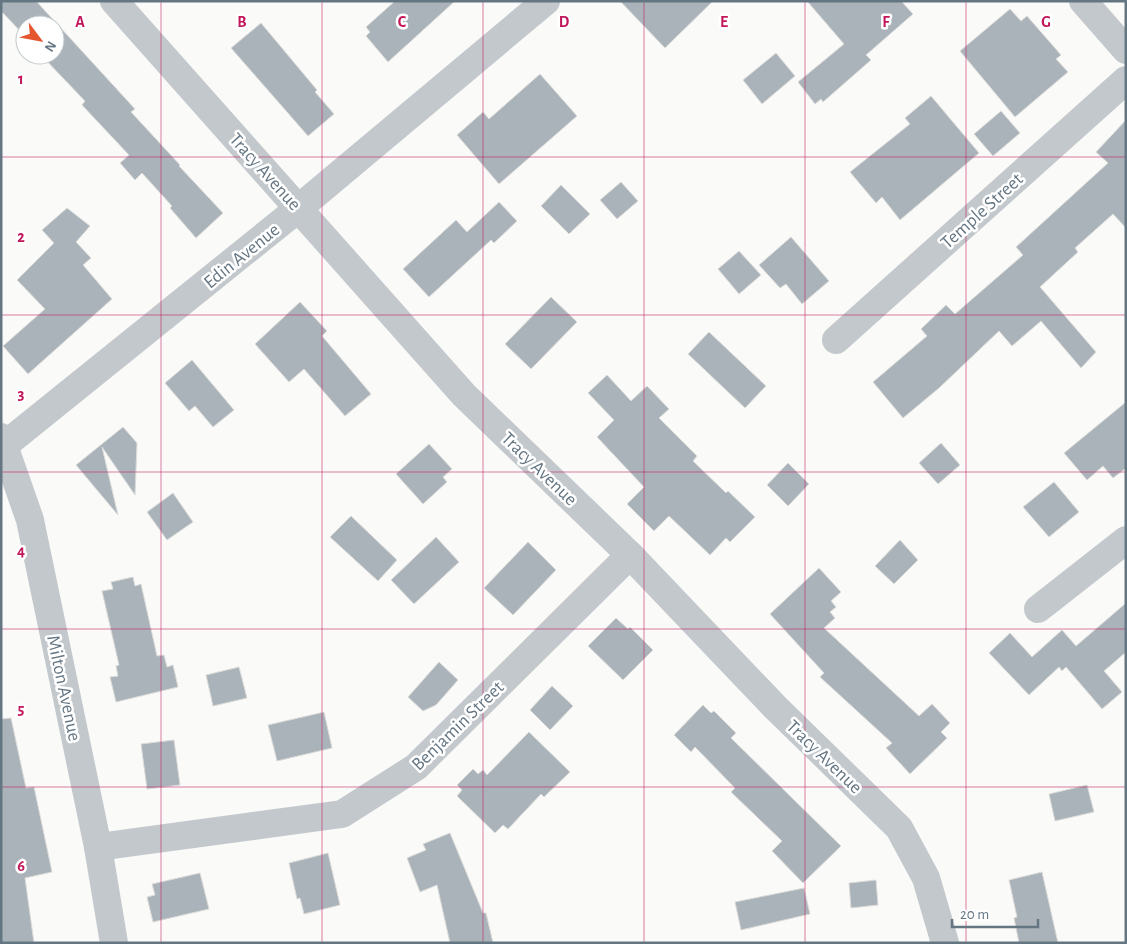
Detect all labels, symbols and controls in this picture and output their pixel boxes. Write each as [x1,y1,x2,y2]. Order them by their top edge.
text: A [75,14,85,30]
text: B [237,14,247,30]
text: C [398,14,407,30]
text: D [559,14,570,30]
text: E [720,14,728,30]
text: F [882,14,890,30]
text: G [1041,14,1051,30]
north arrow [15,15,65,65]
text: N [42,39,59,54]
text: 1 [18,71,24,87]
street label: Tracy Avenue [225,130,304,214]
street label: Temple Street [937,170,1027,253]
street label: Edin Avenue [200,220,283,292]
text: 2 [17,229,25,245]
text: 3 [18,386,25,402]
street label: Tracy Avenue [498,429,580,510]
text: 4 [17,543,25,559]
street label: Milton Avenue [43,634,84,743]
street label: Benjamin Street [408,678,508,774]
text: 5 [18,701,25,717]
street label: Tracy Avenue [783,717,865,798]
text: 6 [17,858,25,874]
scale bar [952,896,1038,928]
text: 20 m [960,907,989,922]

